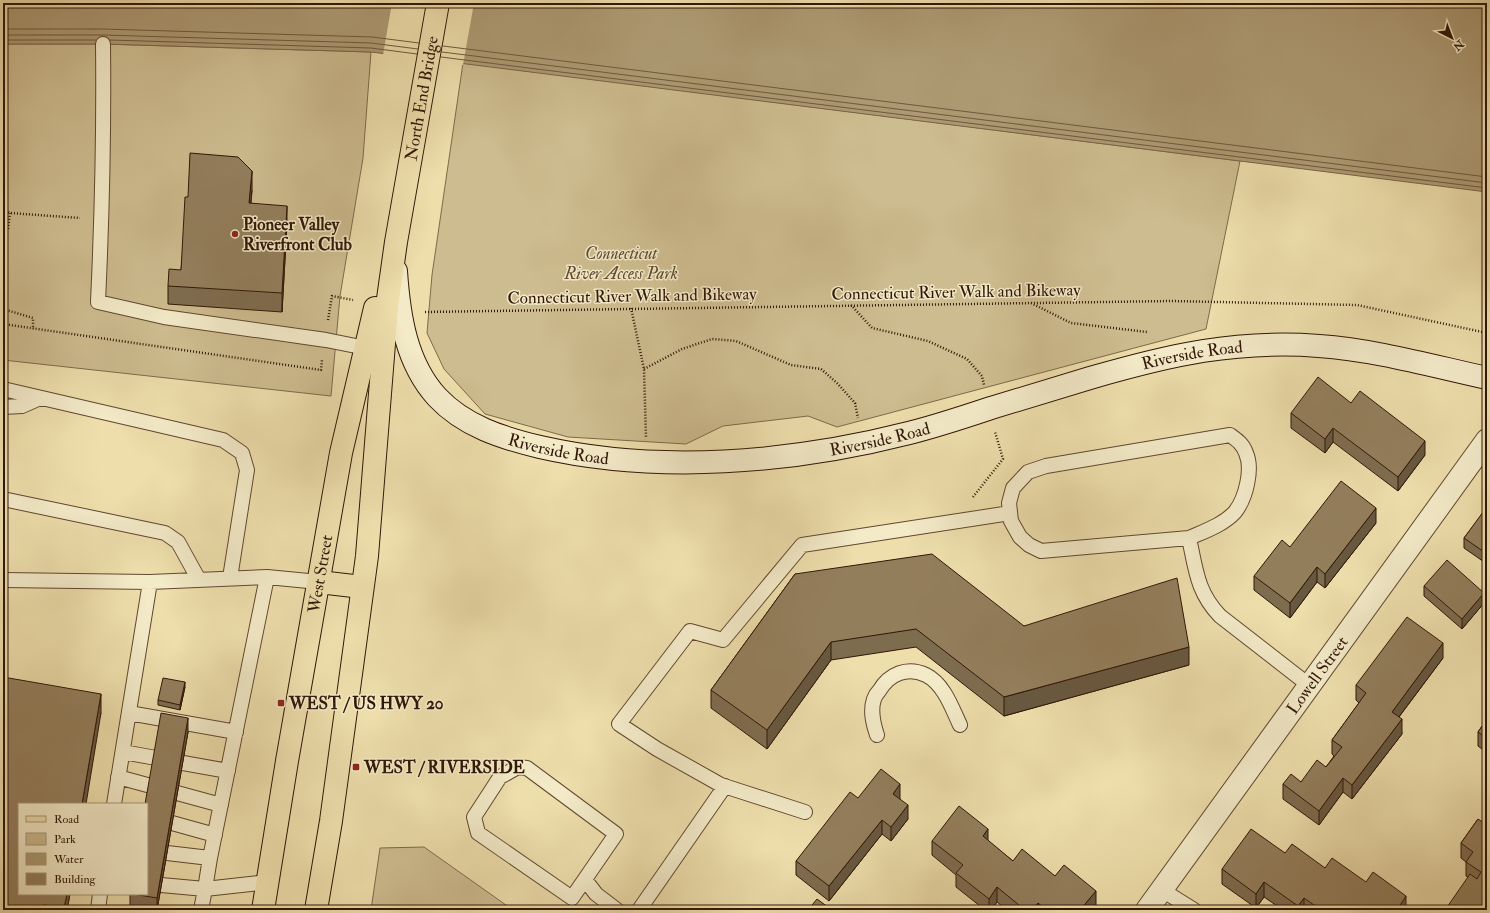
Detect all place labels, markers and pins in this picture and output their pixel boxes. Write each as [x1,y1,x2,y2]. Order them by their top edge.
place label: Pioneer Valley Riverfront Club [243,214,352,255]
marker: Pioneer Valley Riverfront Club [230,229,240,239]
place label: WEST / US HWY 20 [288,693,444,714]
marker: WEST / US HWY 20 [276,698,286,708]
place label: WEST / RIVERSIDE [363,757,526,778]
marker: WEST / RIVERSIDE [351,762,361,772]

